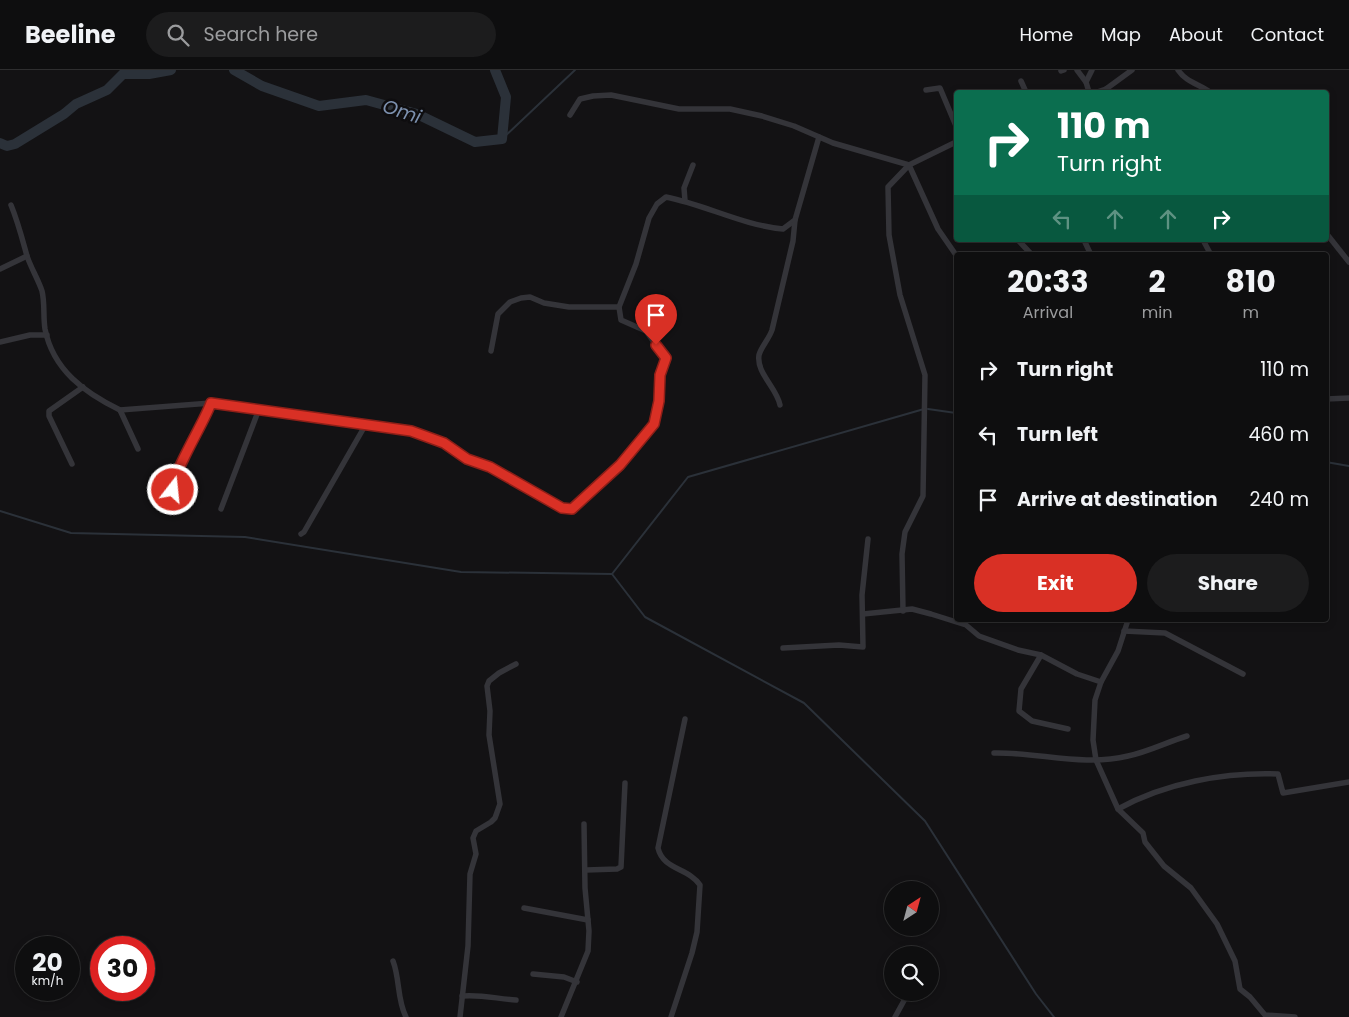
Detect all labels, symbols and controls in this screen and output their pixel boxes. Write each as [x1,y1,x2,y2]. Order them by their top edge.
search box [146,12,496,57]
text: Beeline [25,18,116,51]
icon: search [164,21,192,49]
text: Search here [204,21,318,48]
text: Home [1019,22,1073,47]
text: Map [1101,22,1141,47]
text: About [1169,22,1223,47]
text: Contact [1251,22,1324,47]
water label: Omi [379,93,425,130]
text: 110 m [1057,101,1151,150]
icon: right [974,110,1039,175]
text: Turn right [1057,148,1162,179]
icon: left [1048,205,1076,233]
icon: ahead [1101,205,1129,233]
icon: ahead [1154,205,1182,233]
icon: right [1207,205,1235,233]
text: 20:33 [1007,260,1089,303]
text: 2 [1149,260,1166,303]
text: 810 [1226,260,1276,303]
pin [635,294,677,345]
icon: arrive [642,301,670,329]
text: Arrival [1023,301,1073,324]
text: min [1142,301,1172,324]
text: m [1242,301,1259,324]
icon: right [974,356,1002,384]
text: Turn right [1017,356,1113,383]
text: 110 m [1260,356,1309,383]
icon: left [974,421,1002,449]
text: Turn left [1017,421,1098,448]
text: 460 m [1248,421,1309,448]
position arrow [146,463,198,515]
icon: arrive [974,486,1002,514]
text: Arrive at destination [1017,486,1218,513]
text: 240 m [1250,486,1309,513]
button: Exit [974,554,1137,612]
button: Share [1147,554,1309,612]
north arrow [884,881,939,936]
map controls [884,881,939,1001]
speed limit sign: 30 [90,936,155,1001]
text: 20 [32,945,63,980]
button: search [884,946,939,1001]
text: km/h [32,972,63,989]

